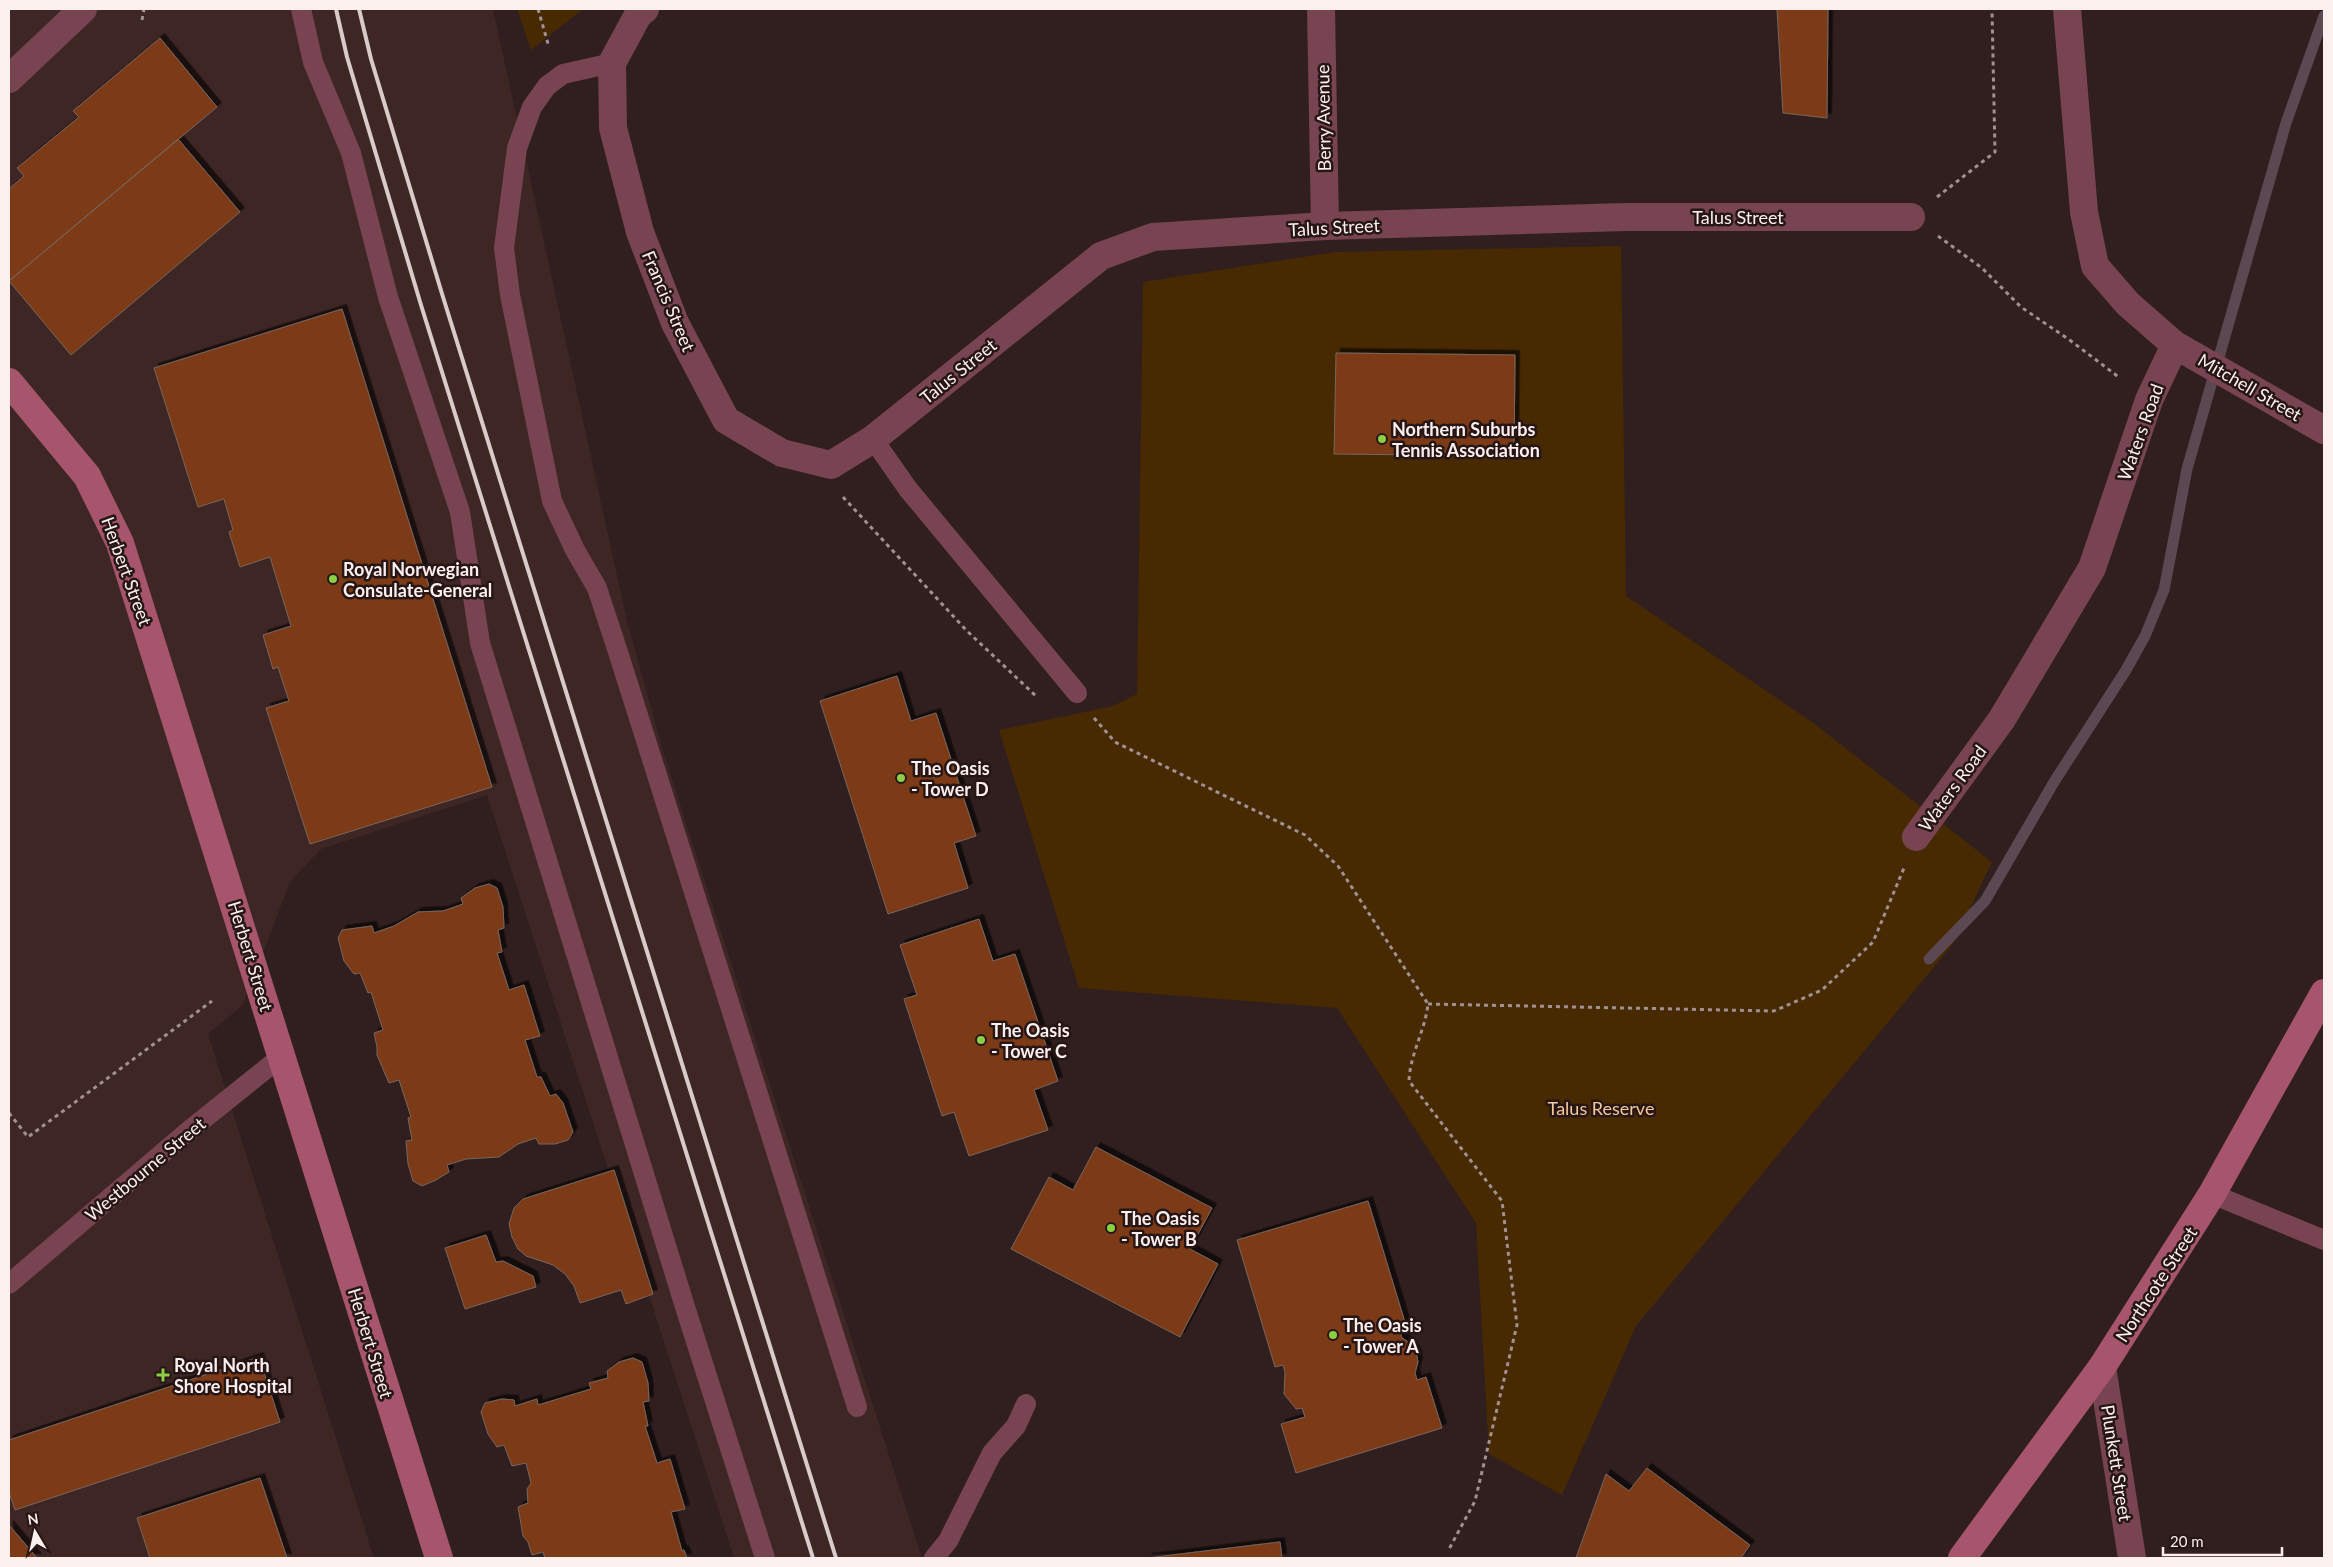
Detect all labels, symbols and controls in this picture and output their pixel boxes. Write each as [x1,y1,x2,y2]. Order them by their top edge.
street label: Berry Avenue [1311,65,1335,171]
street label: Talus Street [1692,206,1784,228]
street label: Talus Street [1288,214,1381,240]
street label: Francis Street [638,247,700,355]
street label: Talus Street [915,333,1001,408]
street label: Mitchell Street [2194,348,2306,426]
street label: Waters Road [2112,381,2168,483]
place label: Northern Suburbs Tennis Association [1392,418,1540,461]
marker: Northern Suburbs Tennis Association [1376,433,1388,445]
street label: Herbert Street [97,514,157,629]
place label: Royal Norwegian Consulate-General [343,558,492,601]
marker: Royal Norwegian Consulate-General [327,573,339,585]
street label: Waters Road [1913,741,1991,835]
place label: The Oasis - Tower D [911,757,990,800]
marker: The Oasis - Tower D [895,772,907,784]
street label: Herbert Street [224,898,278,1014]
place label: The Oasis - Tower C [991,1019,1070,1062]
marker: The Oasis - Tower C [975,1034,987,1046]
park label: Talus Reserve [1548,1097,1654,1119]
street label: Westbourne Street [81,1112,210,1226]
place label: The Oasis - Tower B [1121,1207,1200,1250]
marker: The Oasis - Tower B [1105,1222,1117,1234]
street label: Northcote Street [2111,1222,2202,1346]
street label: Herbert Street [344,1285,398,1401]
place label: The Oasis - Tower A [1343,1314,1422,1357]
marker: The Oasis - Tower A [1327,1329,1339,1341]
place label: Royal North Shore Hospital [174,1354,292,1397]
marker: Royal North Shore Hospital [156,1368,170,1382]
street label: Plunkett Street [2097,1403,2137,1523]
north arrow [10,1507,60,1557]
text: N [26,1509,40,1528]
scale bar [2163,1524,2282,1556]
text: 20 m [2170,1532,2204,1550]

